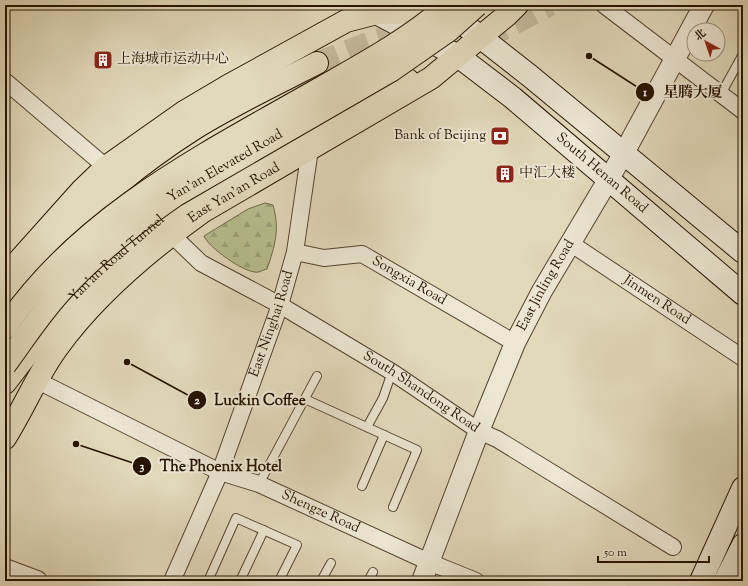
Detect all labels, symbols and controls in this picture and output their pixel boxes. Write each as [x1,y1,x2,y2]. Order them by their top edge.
north arrow [686,22,726,62]
text: 北 [691,25,710,45]
building icon: 上海城市运动中心 [92,49,114,71]
place label: 上海城市运动中心 [117,50,229,70]
callout: 星腾大厦 [635,78,731,105]
text: 星腾大厦 [663,83,723,104]
text: 1 [642,84,648,102]
street label: Yan'an Elevated Road [164,125,287,208]
bank icon: Bank of Beijing [489,125,511,147]
place label: Bank of Beijing [394,126,486,146]
street label: South Henan Road [551,128,652,218]
street label: East Yan'an Road [184,158,284,229]
building icon: 中汇大楼 [494,163,516,185]
place label: 中汇大楼 [519,164,575,184]
street label: Yan'an Road Tunnel [65,211,170,307]
street label: East Jinling Road [513,236,580,335]
street label: Songxia Road [368,252,450,311]
street label: East Ninghai Road [245,268,299,380]
street label: Jinmen Road [618,270,694,330]
street label: South Shandong Road [359,347,483,438]
callout: Luckin Coffee [187,387,314,414]
text: Luckin Coffee [214,391,306,412]
text: 2 [194,392,200,410]
callout: The Phoenix Hotel [132,452,290,479]
text: The Phoenix Hotel [160,457,283,478]
text: 3 [140,458,145,476]
street label: Shengze Road [278,485,363,539]
scale bar [598,538,709,564]
text: 50 m [603,544,627,562]

